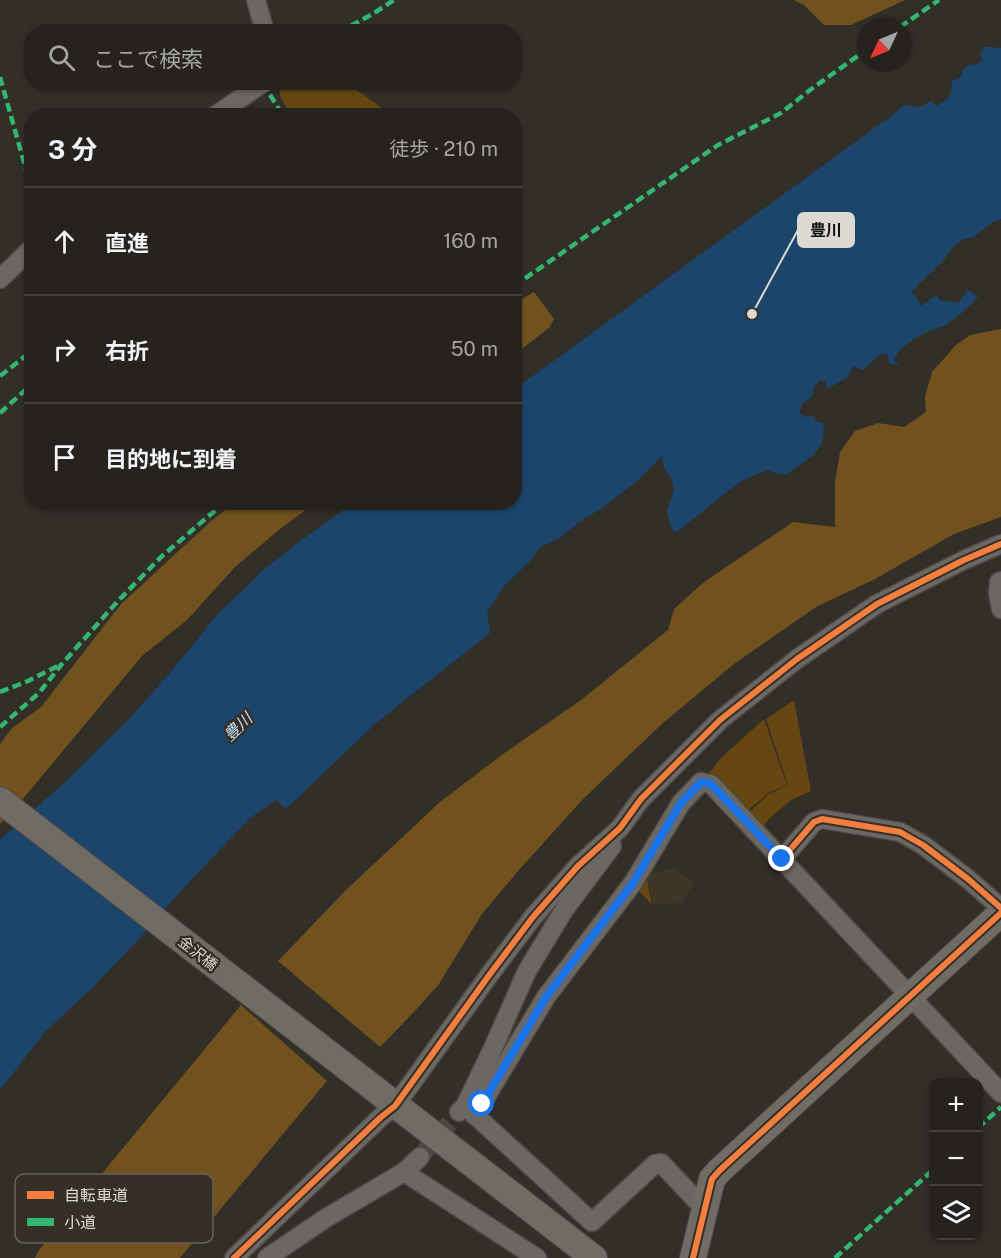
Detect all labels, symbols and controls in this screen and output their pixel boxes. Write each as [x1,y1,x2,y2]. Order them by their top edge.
north arrow [857,18,911,72]
search box [24,24,522,90]
icon: search [45,41,78,74]
text: ここで検索 [93,46,203,72]
text: 3 分 [48,134,97,165]
text: 徒歩 · 210 m [389,137,498,161]
callout: 豊川 [798,213,854,247]
text: 豊川 [810,221,842,240]
icon: ahead [48,225,81,258]
text: 160 m [443,229,498,253]
text: 直進 [105,230,149,256]
icon: right [48,333,81,366]
text: 50 m [451,337,498,361]
text: 右折 [105,338,149,364]
icon: arrive [48,441,81,474]
text: 目的地に到着 [105,446,237,472]
water label: 豊川 [220,708,258,745]
route end [768,845,794,871]
street label: 金沢橋 [175,932,221,974]
map controls [929,1078,983,1240]
button: + [929,1078,983,1132]
route start [468,1090,494,1116]
button: − [929,1132,983,1186]
legend [15,1174,213,1243]
text: 自転車道 [64,1186,128,1205]
button: layers [929,1186,983,1240]
text: 小道 [64,1213,96,1232]

